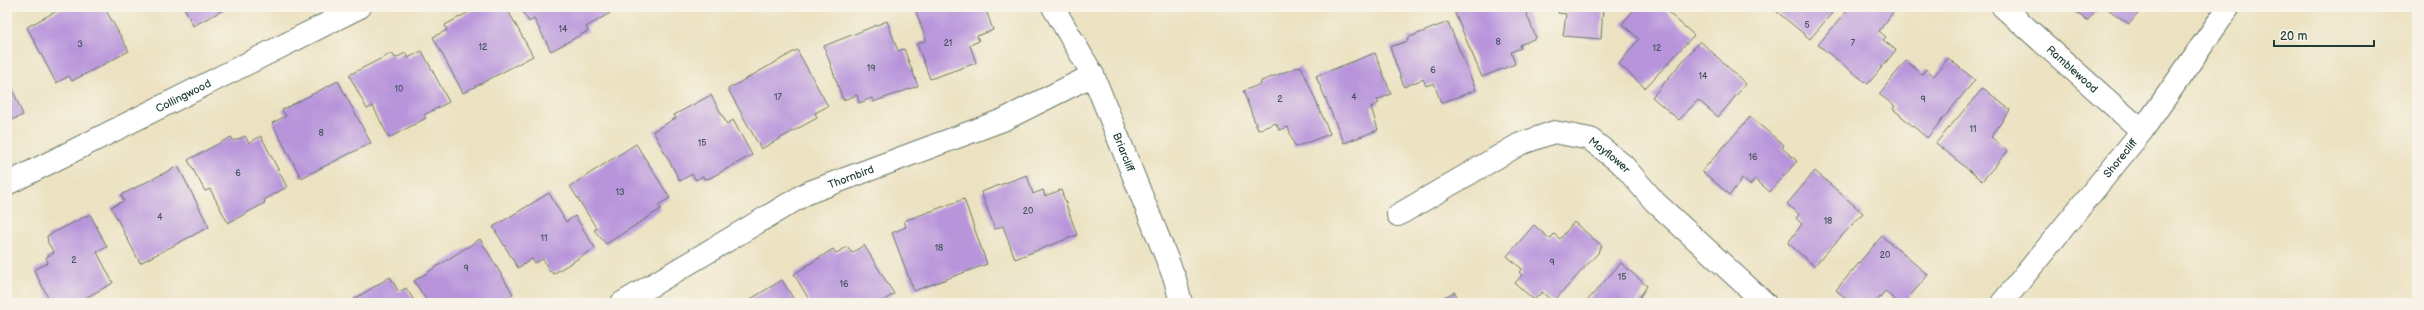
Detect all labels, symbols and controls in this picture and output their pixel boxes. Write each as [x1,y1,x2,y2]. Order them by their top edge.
house number: 5 [1804,20,1810,31]
scale bar [2274,22,2374,48]
house number: 14 [559,24,568,35]
text: 20 m [2280,29,2307,44]
house number: 8 [1495,37,1501,48]
house number: 21 [944,38,952,49]
house number: 7 [1851,38,1856,49]
house number: 3 [77,39,83,50]
house number: 12 [479,42,488,53]
house number: 12 [1653,43,1662,54]
street label: Ramblewood [2044,43,2101,95]
house number: 19 [867,63,875,74]
house number: 6 [1430,65,1436,76]
house number: 14 [1699,71,1708,82]
street label: Collingwood [153,76,213,115]
house number: 10 [395,84,403,95]
house number: 17 [774,92,783,103]
house number: 4 [1351,92,1357,103]
house number: 2 [1277,94,1283,105]
house number: 9 [1920,94,1926,105]
house number: 11 [1970,124,1976,135]
house number: 8 [318,128,324,139]
street label: Briarcliff [1110,131,1138,174]
street label: Mayflower [1586,134,1634,176]
street label: Shorecliff [2100,136,2140,180]
house number: 15 [698,138,706,149]
house number: 16 [1749,152,1758,163]
street label: Thornbird [826,162,876,191]
house number: 6 [235,168,241,179]
house number: 13 [615,187,625,198]
house number: 20 [1023,206,1033,217]
house number: 4 [157,212,163,223]
house number: 18 [1824,216,1832,227]
house number: 11 [541,233,547,244]
house number: 18 [935,243,943,254]
house number: 20 [1880,250,1890,261]
house number: 2 [71,255,77,266]
house number: 9 [1549,257,1555,268]
house number: 9 [463,263,469,274]
house number: 15 [1618,272,1626,283]
house number: 16 [840,279,849,290]

